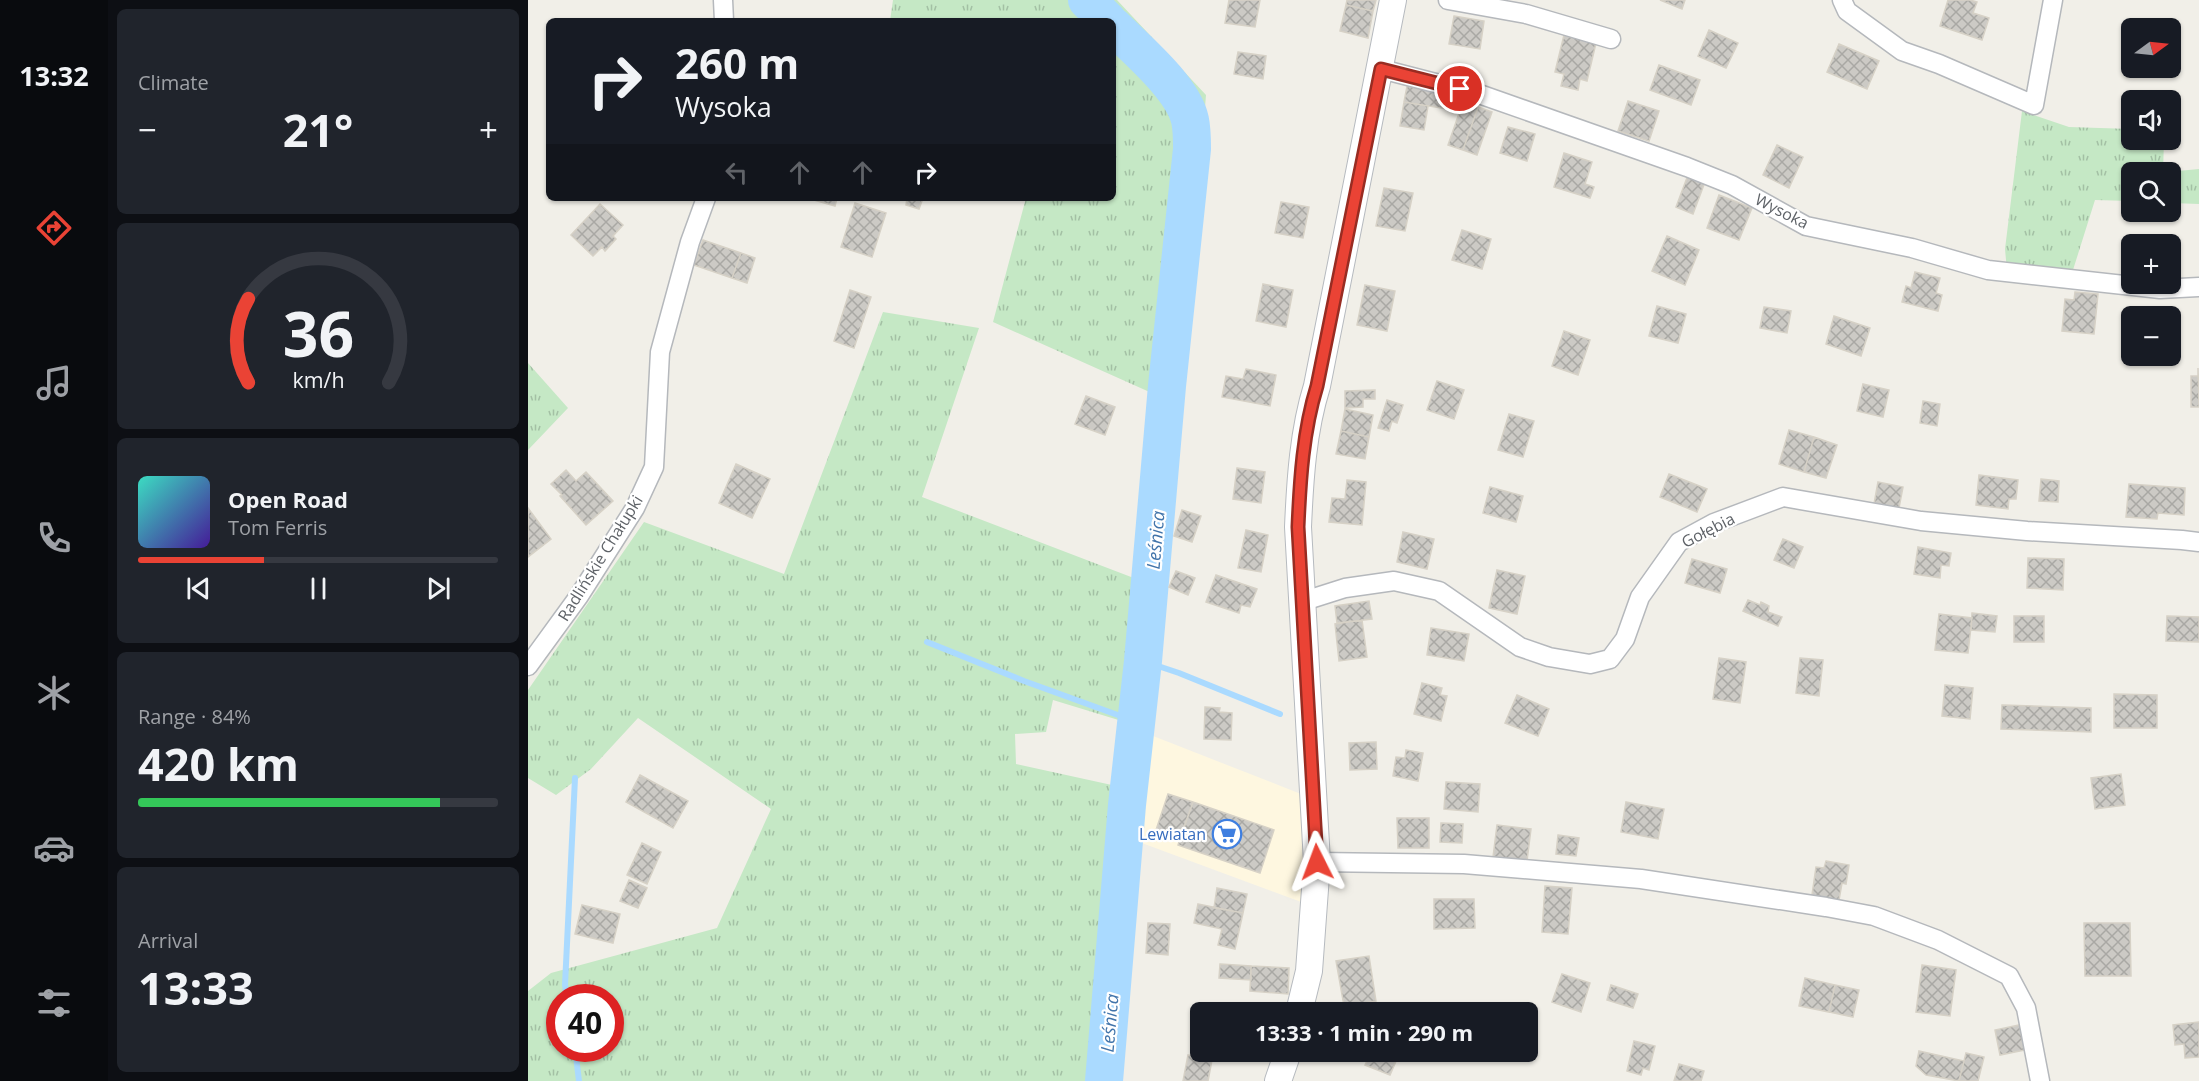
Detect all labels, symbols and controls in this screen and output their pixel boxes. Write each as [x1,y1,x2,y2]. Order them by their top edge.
north arrow [2121,18,2181,78]
map controls [2121,18,2181,366]
text: 260 m [675,34,799,91]
icon: right [576,42,654,120]
text: 13:32 [19,57,89,94]
pin [1434,63,1485,114]
text: Climate [138,69,209,96]
icon: arrive [1443,72,1476,105]
text: Wysoka [675,88,772,125]
button: sound [2121,90,2181,150]
text: 21° [283,99,353,160]
text: − [138,107,157,152]
text: + [479,107,498,152]
icon: left [720,156,753,189]
icon: ahead [783,156,816,189]
icon: ahead [846,156,879,189]
icon: right [909,156,942,189]
button: search [2121,162,2181,222]
street label: Wysoka [1751,188,1813,234]
icon: directions [33,207,75,249]
button: + [2121,234,2181,294]
text: 36 [282,290,354,375]
button: − [2121,306,2181,366]
icon: music [33,362,75,404]
text: km/h [292,366,344,395]
text: Open Road [228,484,348,514]
street label: Radlińskie Chałupki [552,491,648,625]
street label: Gołębia [1678,507,1738,553]
water label: Leśnica [1140,510,1170,570]
text: Tom Ferris [228,514,327,541]
icon: phone [33,517,75,559]
icon: previous [182,572,215,605]
icon: pause [302,572,335,605]
icon: next [422,572,455,605]
icon: climate [33,672,75,714]
text: Range · 84% [138,703,251,730]
text: 420 km [138,733,299,794]
supermarket icon: Lewiatan [1211,818,1243,850]
place label: Lewiatan [1139,823,1206,845]
icon: car [33,827,75,869]
position arrow [1285,830,1349,894]
text: Arrival [138,927,198,954]
text: 13:33 [138,957,254,1018]
icon: filters [33,982,75,1024]
speed limit sign: 40 [546,984,624,1062]
water label: Leśnica [1094,993,1124,1053]
text: 13:33 · 1 min · 290 m [1255,1017,1473,1047]

